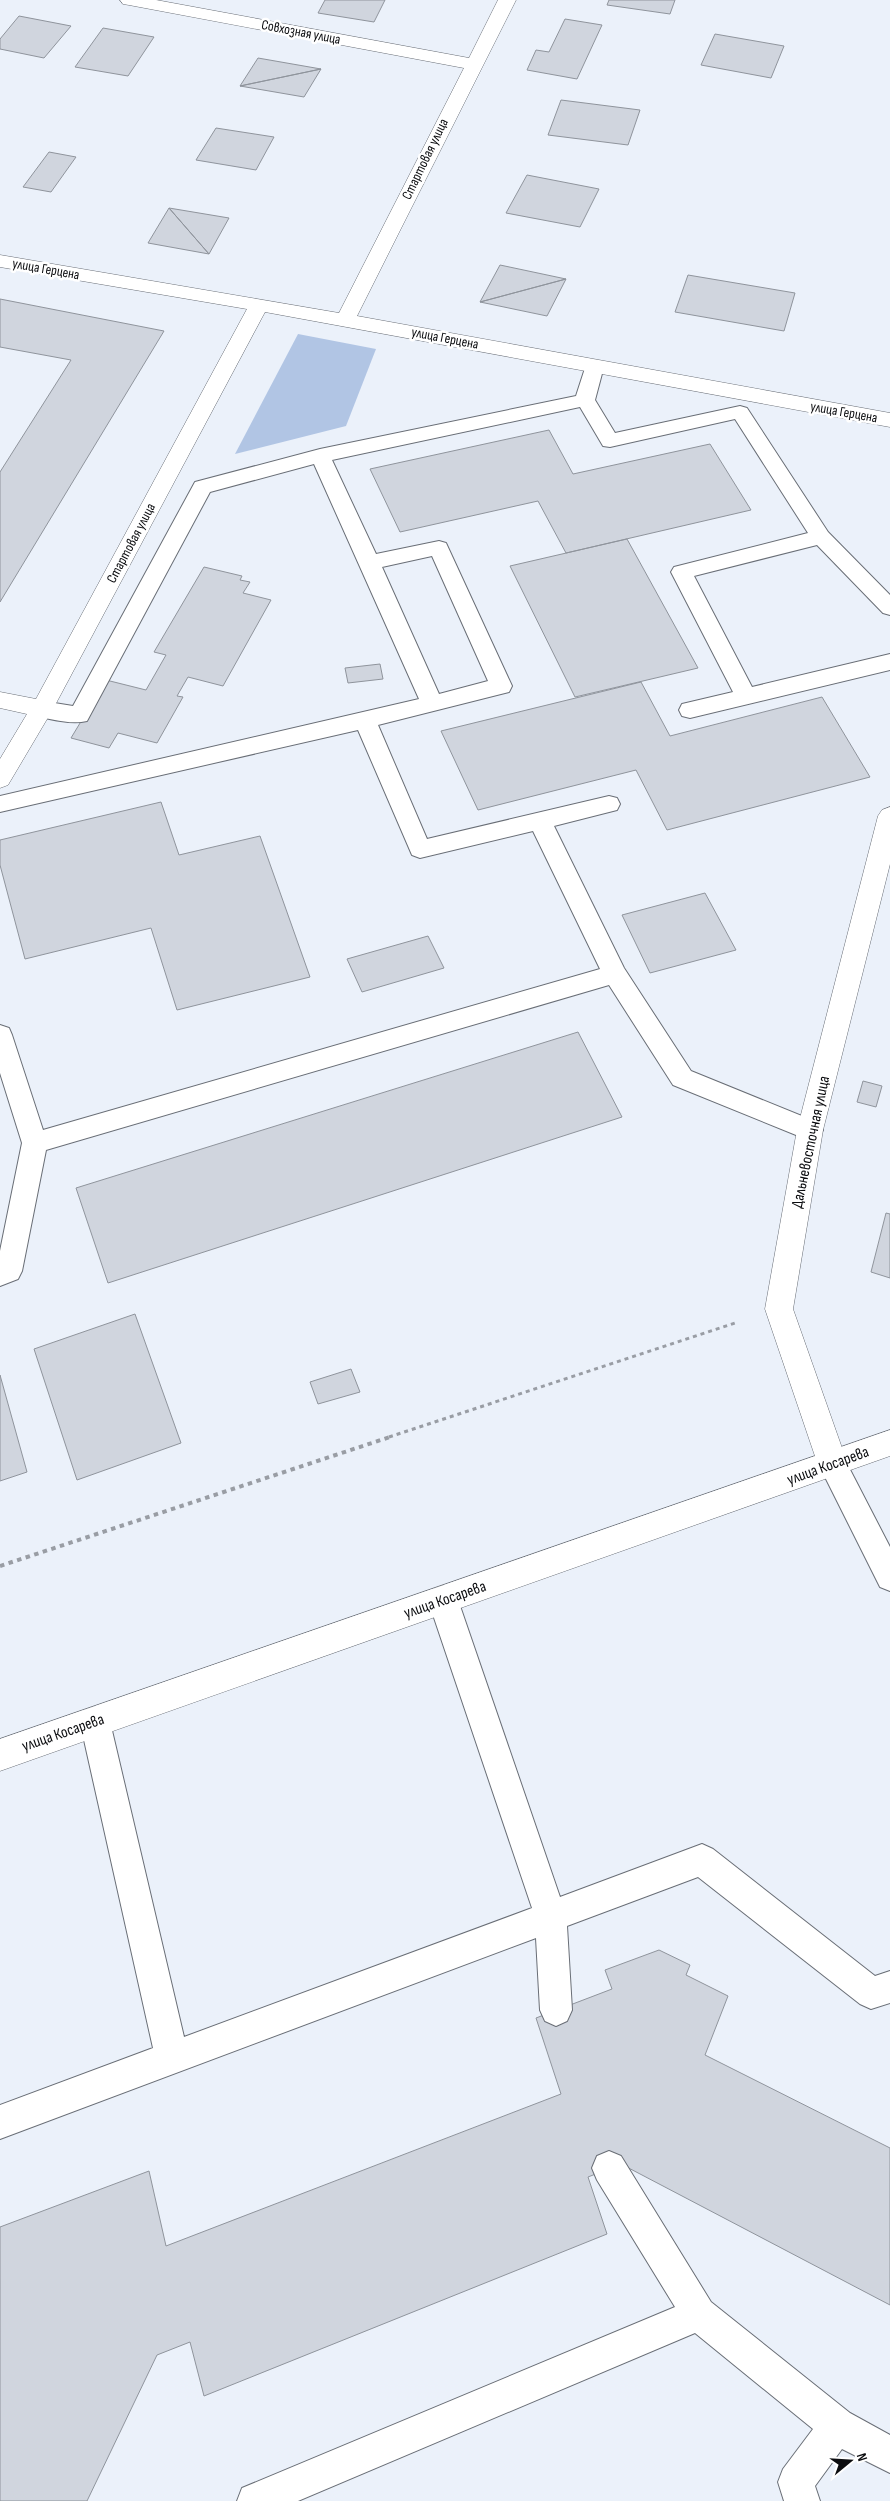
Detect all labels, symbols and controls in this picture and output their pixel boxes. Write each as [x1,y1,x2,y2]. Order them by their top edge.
street label: Совхозная улица [260,16,342,48]
street label: Стартовая улица [398,116,452,202]
street label: улица Герцена [11,255,81,283]
street label: улица Герцена [410,323,480,353]
street label: улица Герцена [809,398,879,426]
street label: Стартовая улица [103,500,159,586]
street label: Дальневосточная улица [788,1074,834,1210]
street label: улица Косарева [784,1442,872,1490]
street label: улица Косарева [401,1577,489,1623]
street label: улица Косарева [19,1710,107,1756]
north arrow [825,2436,875,2486]
text: N [853,2451,871,2463]

